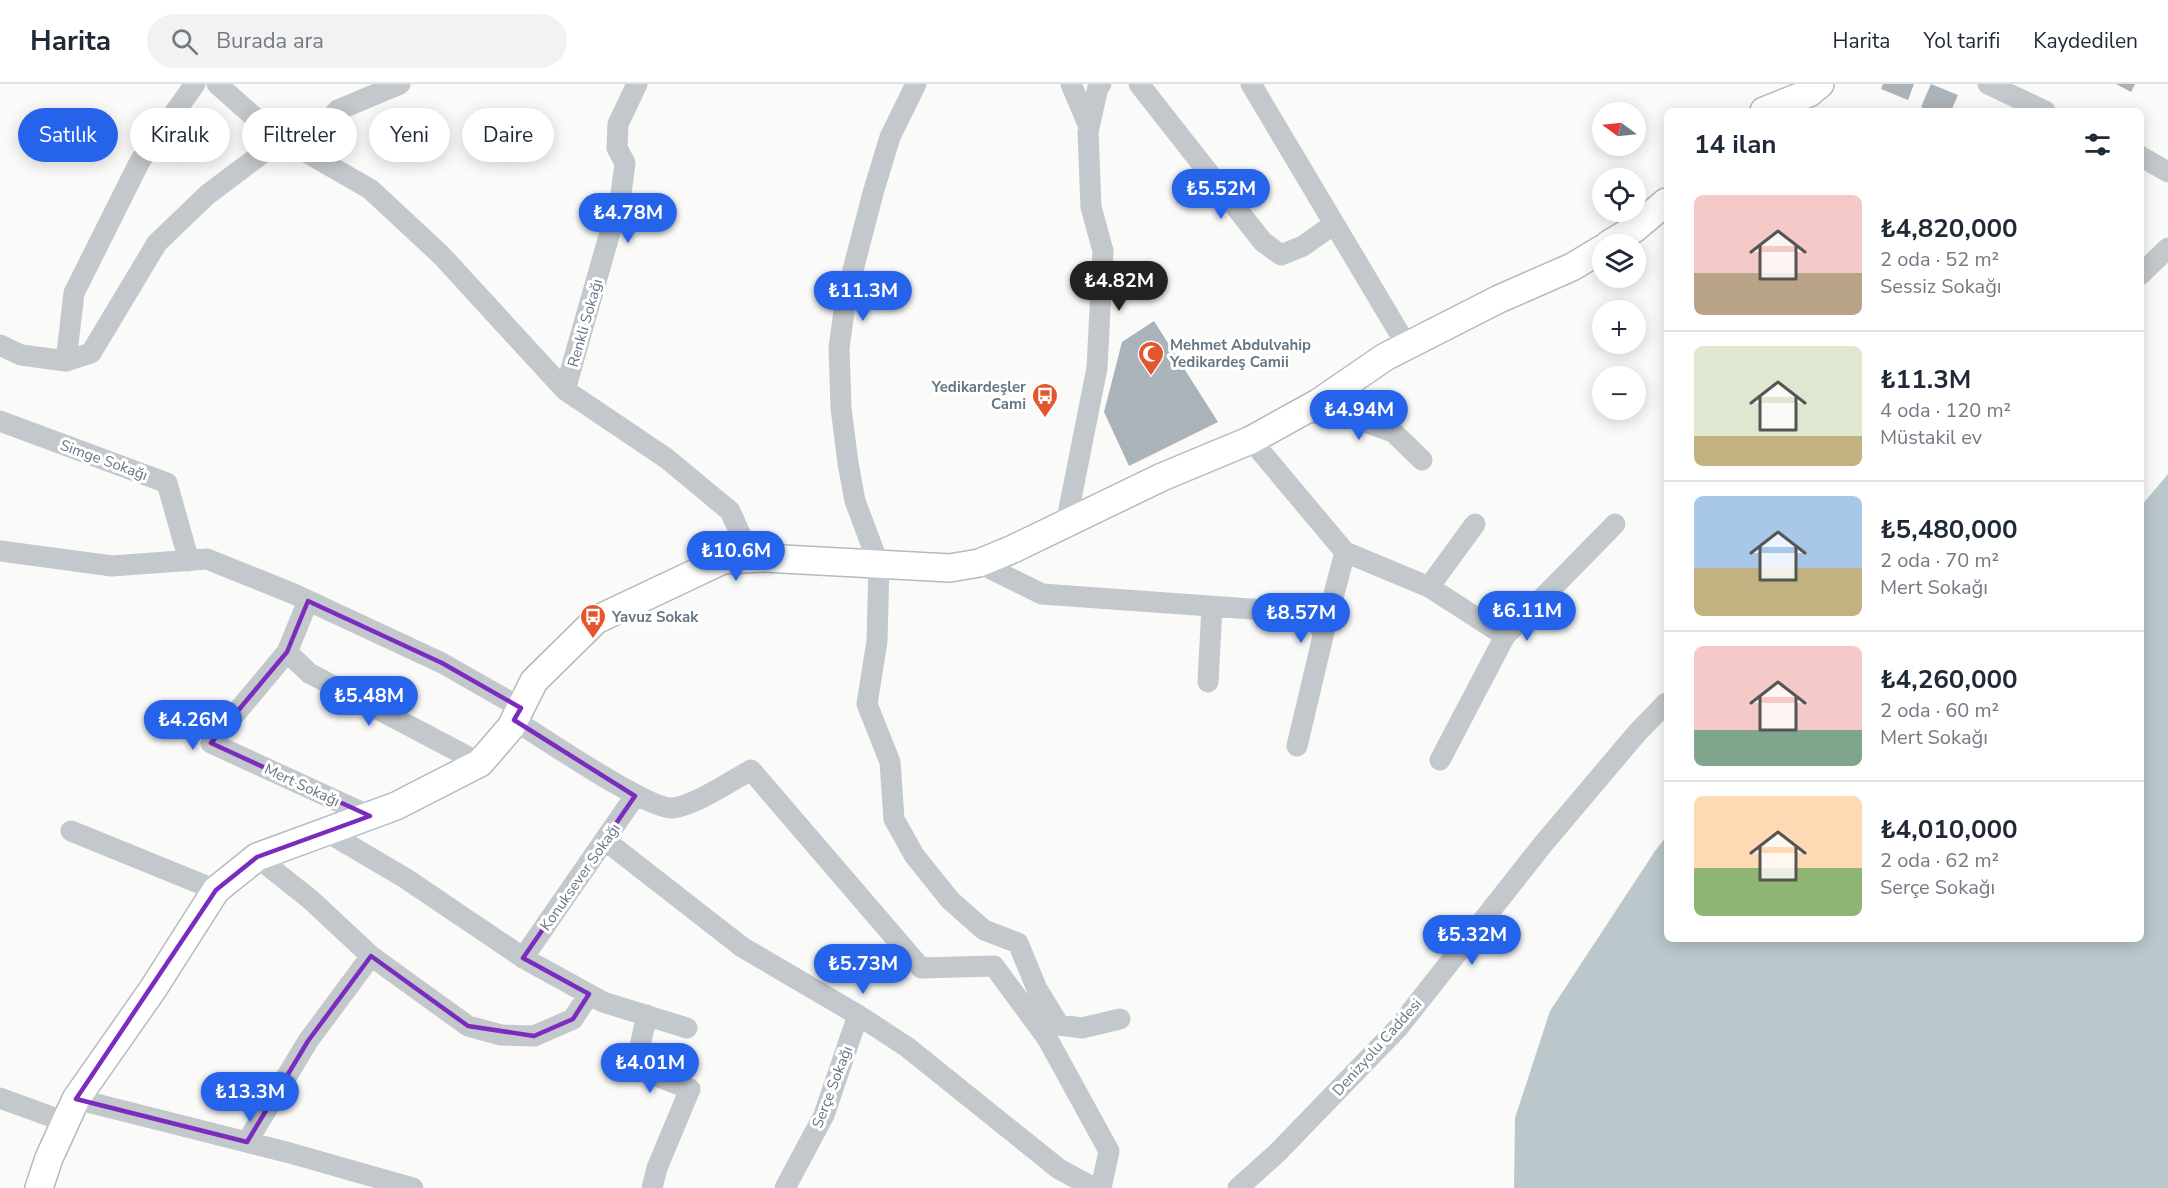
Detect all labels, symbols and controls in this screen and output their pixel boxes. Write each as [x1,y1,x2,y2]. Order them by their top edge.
search box [147,14,567,68]
text: Harita [30,22,111,60]
icon: search [168,25,201,58]
text: Burada ara [216,26,324,56]
text: Harita [1832,27,1890,55]
text: Yol tarifi [1923,27,2000,55]
text: Kaydedilen [2033,27,2138,55]
north arrow [1592,102,1646,156]
map controls [1592,102,1646,420]
chip: Satılık [18,108,118,162]
chip: Kiralık [130,108,230,162]
chip: Filtreler [242,108,357,162]
chip: Yeni [369,108,450,162]
chip: Daire [462,108,554,162]
text: 14 ilan [1694,127,1777,162]
icon: filters [2081,128,2114,161]
button: locate [1592,168,1646,222]
pin: ₺5.52M [1172,169,1270,220]
text: ₺5.52M [1186,175,1256,202]
pin: ₺4.78M [579,193,677,244]
text: ₺4.78M [593,199,663,226]
text: ₺4,820,000 [1880,211,2018,246]
icon: home [1742,219,1814,291]
button: layers [1592,234,1646,288]
text: 2 oda · 52 m² [1880,246,1999,273]
pin: ₺4.82M [1070,261,1168,312]
text: ₺4.82M [1084,267,1154,294]
pin: ₺11.3M [814,271,912,322]
text: Sessiz Sokağı [1880,273,2002,300]
street label: Renkli Sokağı [563,277,607,369]
text: ₺11.3M [828,277,898,304]
button: + [1592,300,1646,354]
place label: Mehmet Abdulvahip Yedikardeş Camii [1169,335,1311,372]
mosque icon: Mehmet Abdulvahip Yedikardeş Camii [1136,339,1166,377]
text: ₺11.3M [1880,362,1971,397]
button: − [1592,366,1646,420]
icon: home [1742,370,1814,442]
place label: Yedikardeşler Cami [931,377,1026,414]
bus stop icon: Yedikardeşler Cami [1030,381,1060,419]
pin: ₺4.94M [1310,390,1408,441]
text: ₺4.94M [1324,396,1394,423]
text: 4 oda · 120 m² [1880,397,2011,424]
text: Müstakil ev [1880,424,1982,451]
street label: Simge Sokağı [58,435,150,485]
text: ₺5,480,000 [1880,512,2018,547]
icon: home [1742,520,1814,592]
pin: ₺10.6M [687,531,785,582]
text: ₺10.6M [701,537,771,564]
text: 2 oda · 70 m² [1880,547,1999,574]
text: Mert Sokağı [1880,574,1988,601]
pin: ₺6.11M [1478,591,1576,642]
pin: ₺8.57M [1252,593,1350,644]
text: ₺6.11M [1492,597,1562,624]
text: ₺8.57M [1266,599,1336,626]
bus stop icon: Yavuz Sokak [578,602,608,640]
place label: Yavuz Sokak [611,607,699,627]
text: ₺4,260,000 [1880,662,2018,697]
icon: home [1742,670,1814,742]
pin: ₺5.48M [320,676,418,727]
text: ₺5.48M [334,682,404,709]
text: 2 oda · 60 m² [1880,697,1999,724]
pin: ₺4.26M [144,700,242,751]
text: ₺4.26M [158,706,228,733]
text: Mert Sokağı [1880,724,1988,751]
street label: Mert Sokağı [261,759,343,811]
text: ₺4,010,000 [1880,812,2018,847]
street label: Konuksever Sokağı [535,819,625,935]
icon: home [1742,820,1814,892]
text: 2 oda · 62 m² [1880,847,1999,874]
text: Serçe Sokağı [1880,874,1995,901]
pin: ₺5.32M [1423,915,1521,966]
text: ₺5.32M [1437,921,1507,948]
pin: ₺5.73M [814,944,912,995]
text: ₺5.73M [828,950,898,977]
street label: Denizyolu Caddesi [1328,994,1426,1100]
pin: ₺4.01M [601,1043,699,1094]
street label: Serçe Sokağı [807,1043,857,1131]
text: ₺4.01M [615,1049,685,1076]
pin: ₺13.3M [201,1072,299,1123]
text: ₺13.3M [215,1078,285,1105]

